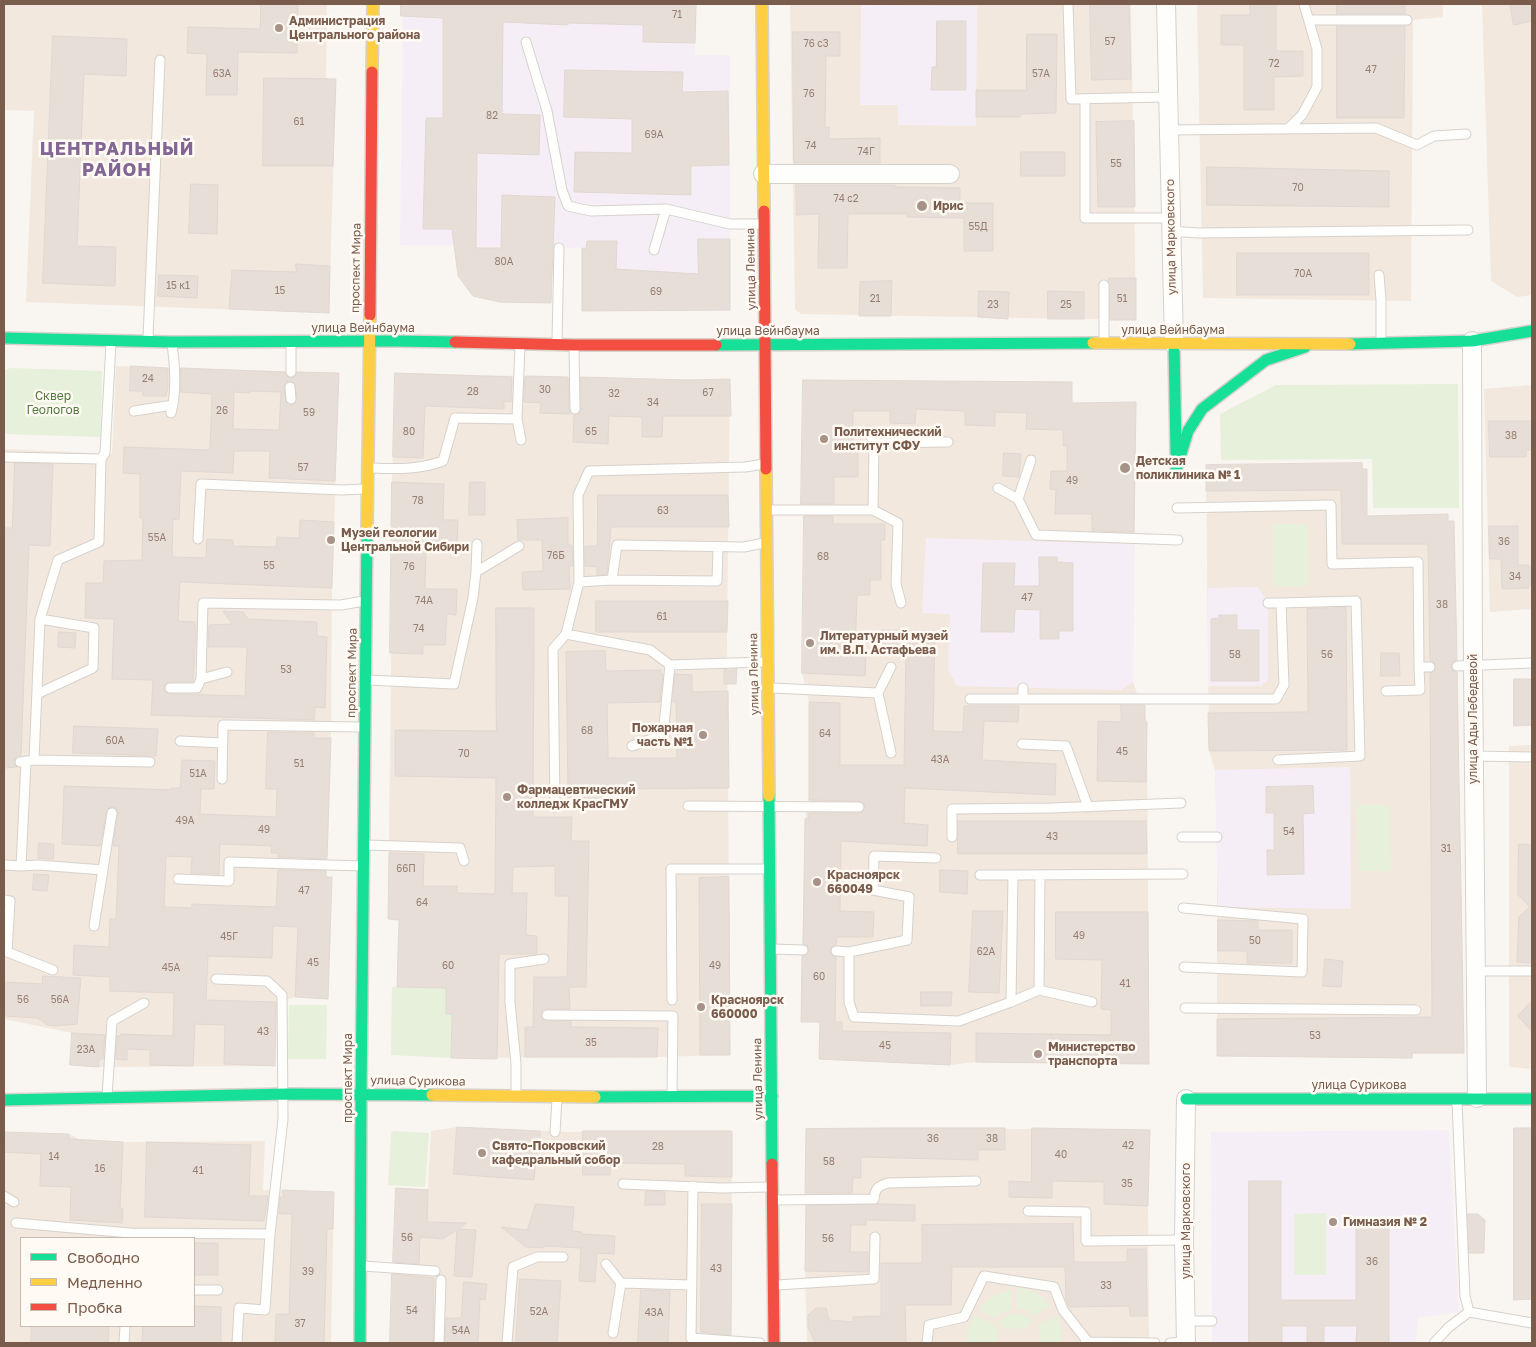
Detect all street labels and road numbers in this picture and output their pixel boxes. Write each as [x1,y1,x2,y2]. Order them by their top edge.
street label: улица Марковского [1163,179,1179,295]
street label: проспект Мира [348,223,364,313]
street label: улица Ленина [743,228,759,310]
street label: улица Вейнбаума [311,321,415,335]
street label: улица Вейнбаума [1121,323,1225,337]
street label: улица Вейнбаума [716,324,820,338]
street label: проспект Мира [344,628,360,718]
street label: улица Ленина [746,633,762,715]
street label: улица Ады Лебедевой [1466,654,1480,784]
street label: проспект Мира [341,1033,355,1123]
street label: улица Ленина [750,1038,766,1120]
street label: улица Сурикова [370,1073,466,1089]
street label: улица Сурикова [1311,1078,1407,1092]
street label: улица Марковского [1179,1163,1193,1279]

